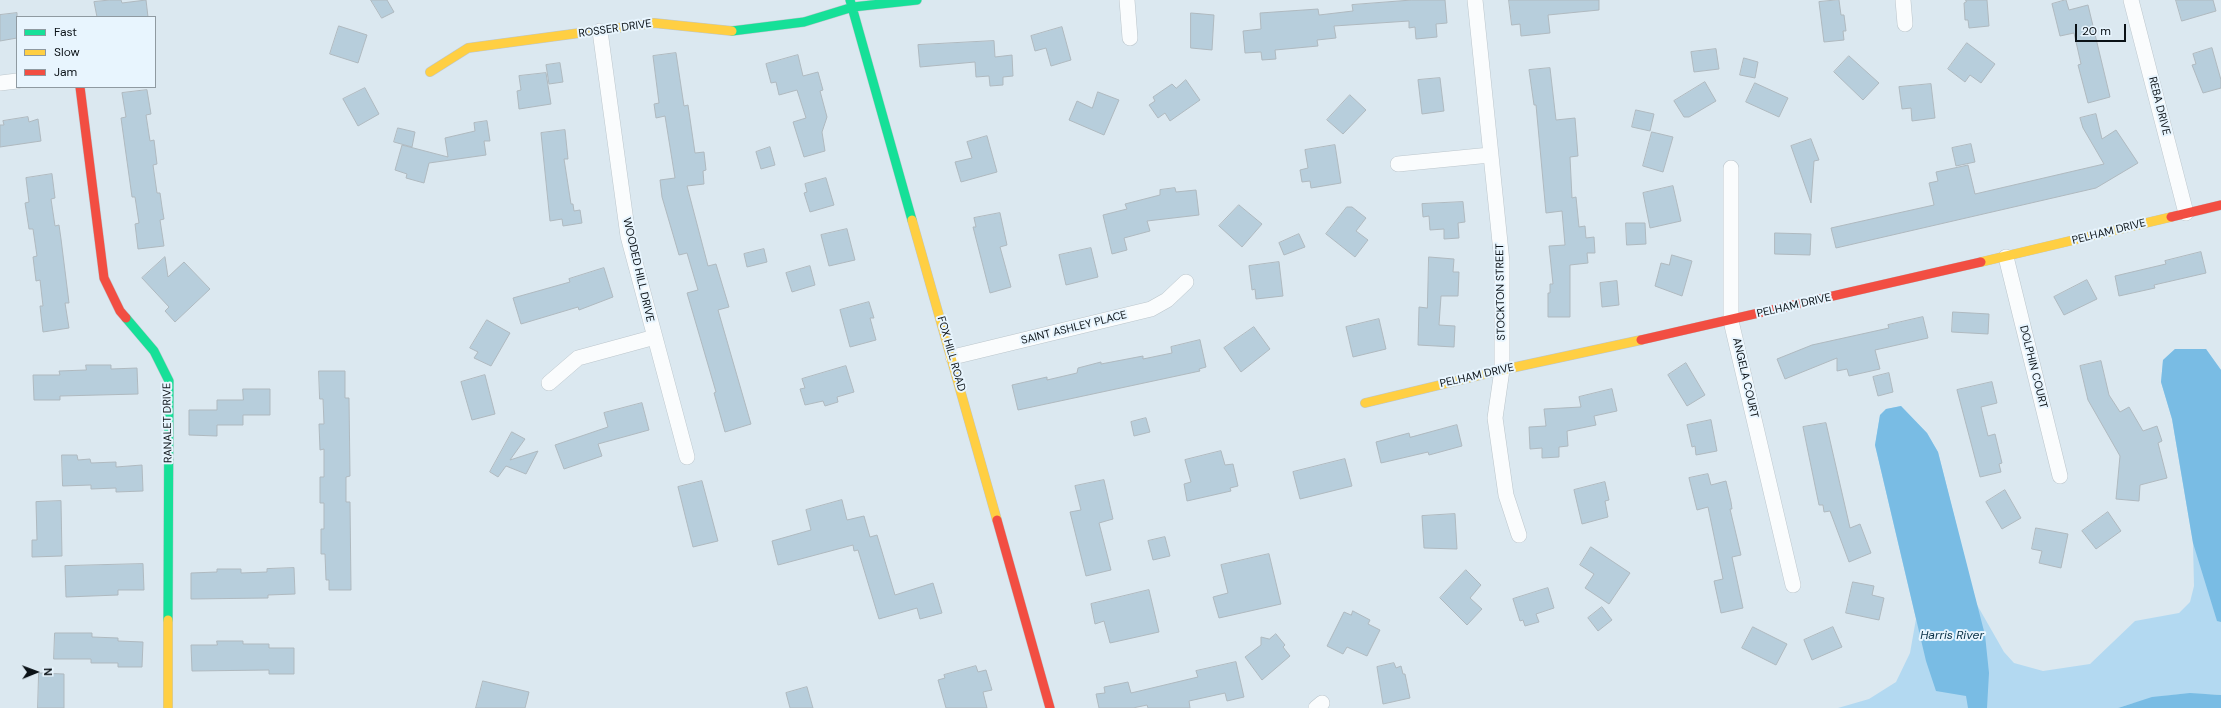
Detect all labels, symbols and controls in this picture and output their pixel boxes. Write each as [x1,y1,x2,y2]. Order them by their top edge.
legend [16,16,156,88]
scale bar [2077,16,2128,42]
street label: ROSSER DRIVE [578,17,652,41]
text: 20 m [2082,23,2111,39]
text: Fast [54,24,77,40]
text: Slow [54,44,80,60]
text: Jam [54,64,77,80]
street label: REBA DRIVE [2145,75,2173,137]
street label: PELHAM DRIVE [2071,216,2147,248]
street label: WOODED HILL DRIVE [620,217,656,323]
street label: STOCKTON STREET [1494,243,1508,341]
street label: PELHAM DRIVE [1756,291,1832,321]
street label: SAINT ASHLEY PLACE [1020,308,1128,348]
street label: FOX HILL ROAD [934,315,968,393]
street label: DOLPHIN COURT [2016,324,2050,410]
street label: ANGELA COURT [1729,337,1761,419]
street label: PELHAM DRIVE [1439,361,1515,391]
street label: RANALET DRIVE [161,383,175,463]
water label: Harris River [1920,629,1984,643]
north arrow [16,652,56,692]
text: N [41,668,55,676]

